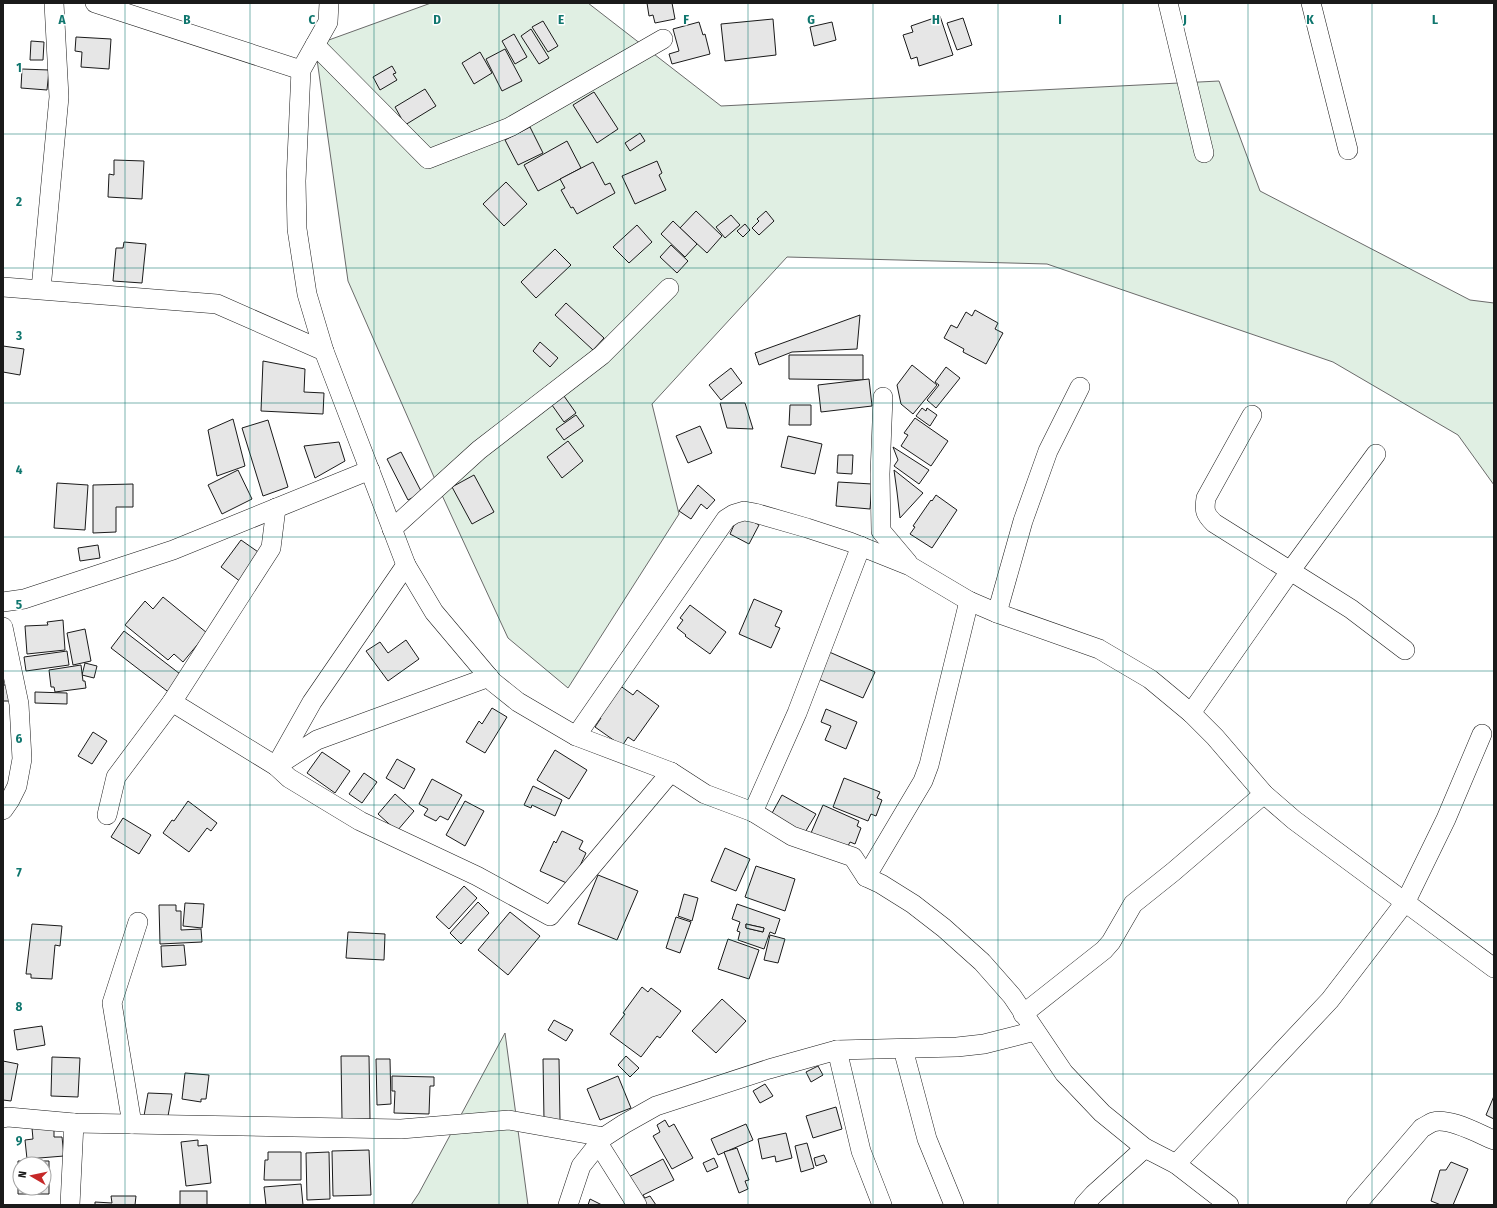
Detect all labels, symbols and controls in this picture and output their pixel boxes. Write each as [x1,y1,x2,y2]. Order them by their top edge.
text: A [57,12,66,27]
text: B [183,12,191,27]
text: C [309,12,316,27]
text: D [433,12,441,27]
text: E [558,12,564,27]
text: F [683,12,689,27]
text: G [807,12,815,27]
text: H [932,12,940,27]
text: I [1058,12,1062,27]
text: J [1182,12,1187,27]
text: K [1306,12,1314,27]
text: L [1432,12,1438,27]
text: 1 [16,60,22,75]
text: 2 [15,194,22,209]
text: 3 [15,328,22,343]
text: 4 [16,462,23,477]
text: 5 [16,597,22,612]
text: 6 [16,731,23,746]
text: 7 [16,865,22,880]
text: 8 [16,999,23,1014]
text: 9 [16,1133,23,1148]
north arrow [12,1156,52,1196]
text: N [16,1170,30,1179]

